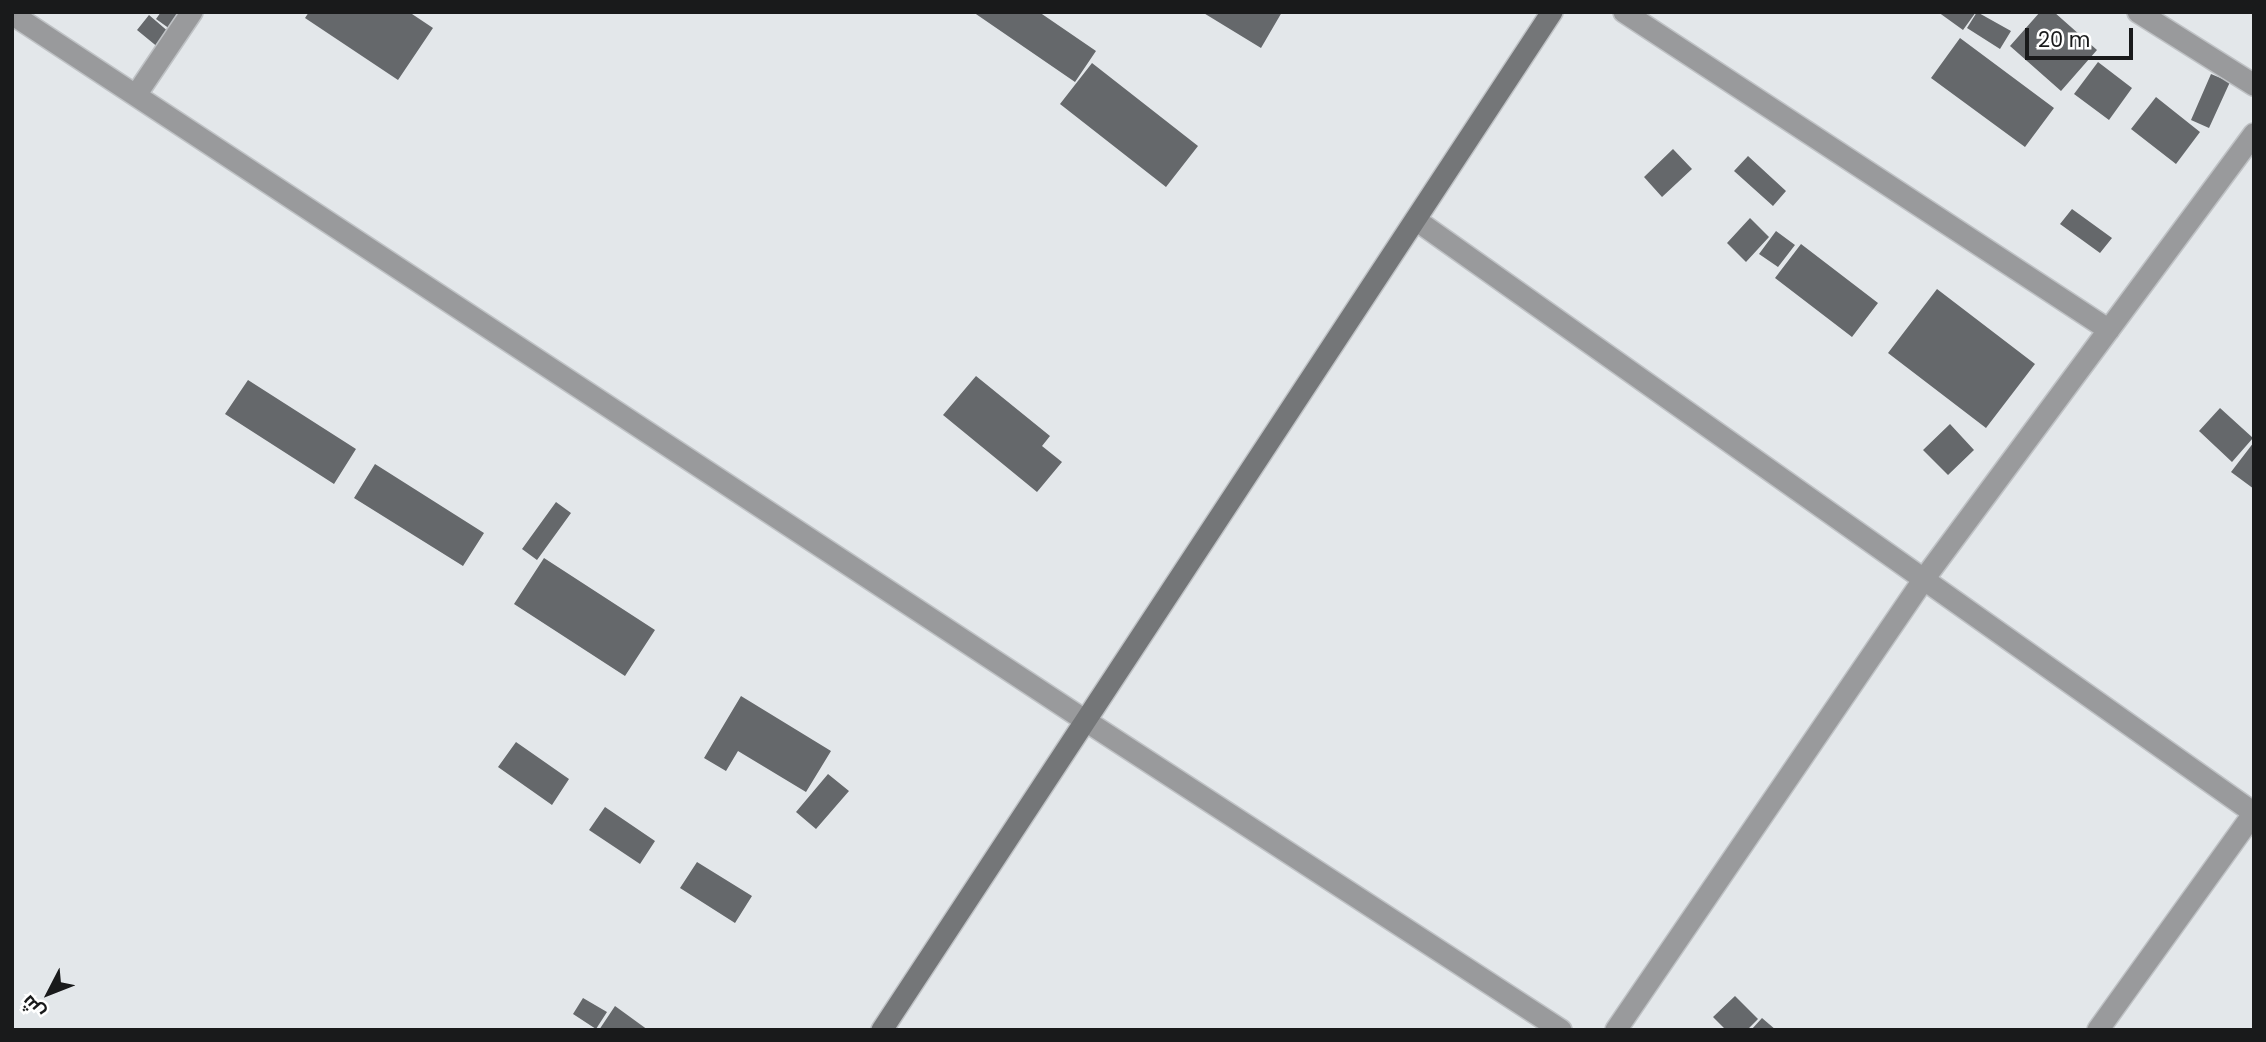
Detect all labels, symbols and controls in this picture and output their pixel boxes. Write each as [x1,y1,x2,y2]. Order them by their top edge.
scale bar [2028,14,2136,58]
text: 20 m [2038,25,2091,54]
north arrow [14,958,84,1028]
text: ش [15,989,51,1025]

